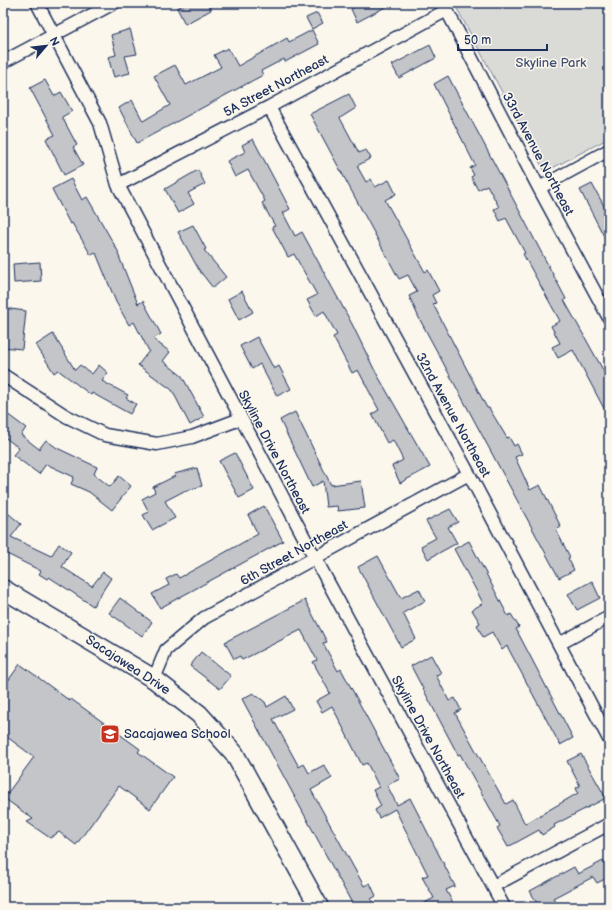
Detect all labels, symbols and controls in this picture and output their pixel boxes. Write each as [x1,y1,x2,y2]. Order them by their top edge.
north arrow [26,26,66,66]
scale bar [458,26,547,52]
text: 50 m [464,33,491,48]
text: N [47,35,62,48]
street label: 5A Street Northeast [221,52,331,120]
park label: Skyline Park [516,55,587,71]
street label: 33rd Avenue Northeast [499,90,577,218]
street label: 32nd Avenue Northeast [412,350,494,480]
street label: Skyline Drive Northeast [235,387,313,517]
street label: 6th Street Northeast [238,517,350,589]
street label: Sacajawea Drive [83,632,174,698]
street label: Skyline Drive Northeast [388,673,468,801]
school or university icon: Sacajawea School [99,723,121,745]
place label: Sacajawea School [124,726,231,742]

